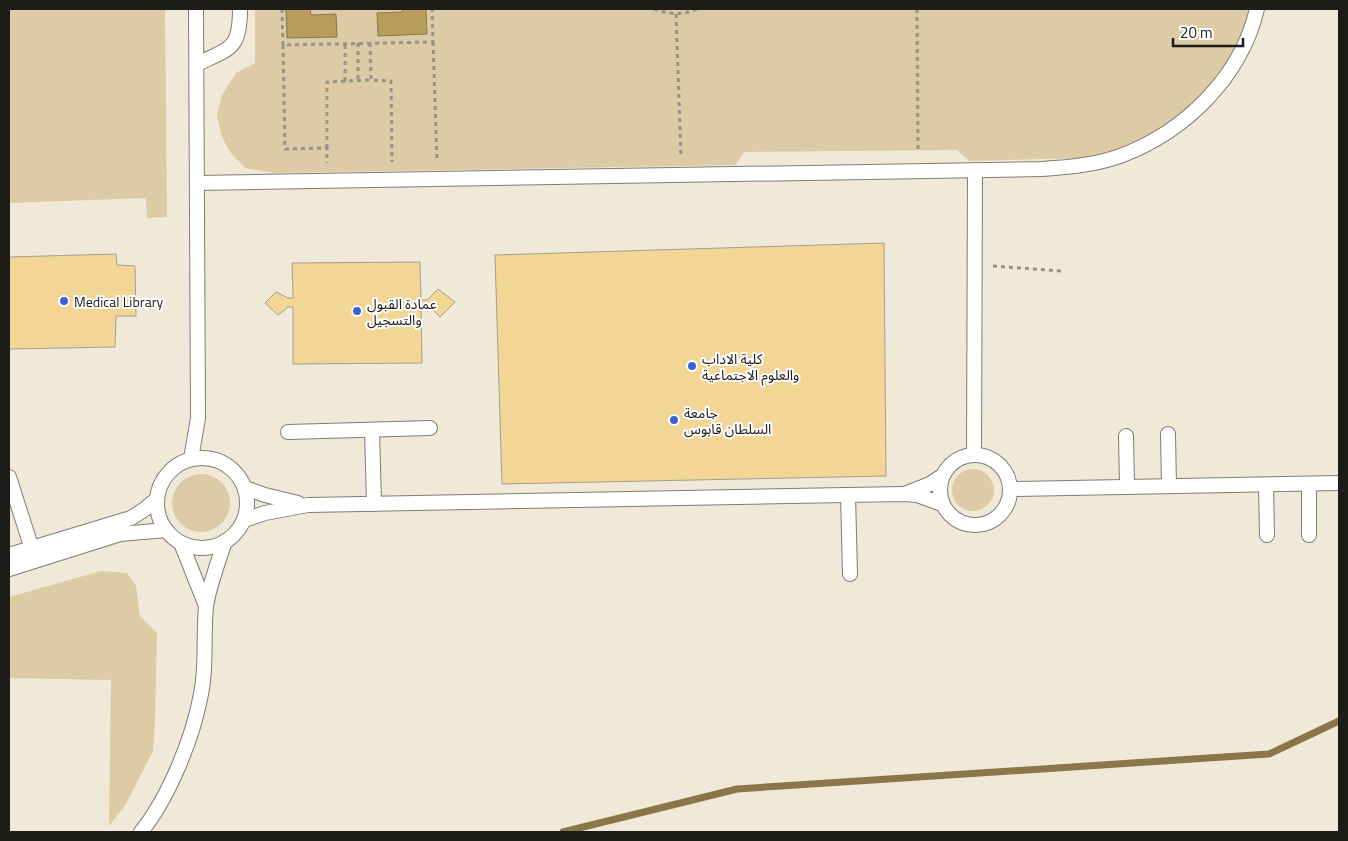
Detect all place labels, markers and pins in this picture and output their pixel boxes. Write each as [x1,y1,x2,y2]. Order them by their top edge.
place label: Medical Library [74,291,164,312]
place label: عمادة القبول والتسجيل [367,293,437,330]
marker: Medical Library [58,295,70,307]
marker: عمادة القبول والتسجيل [351,305,363,317]
place label: كلية الاداب والعلوم الاجتماعية [702,348,799,386]
marker: كلية الاداب والعلوم الاجتماعية [686,360,698,372]
place label: جامعة السلطان قابوس [684,402,771,439]
marker: جامعة السلطان قابوس [668,414,680,426]

